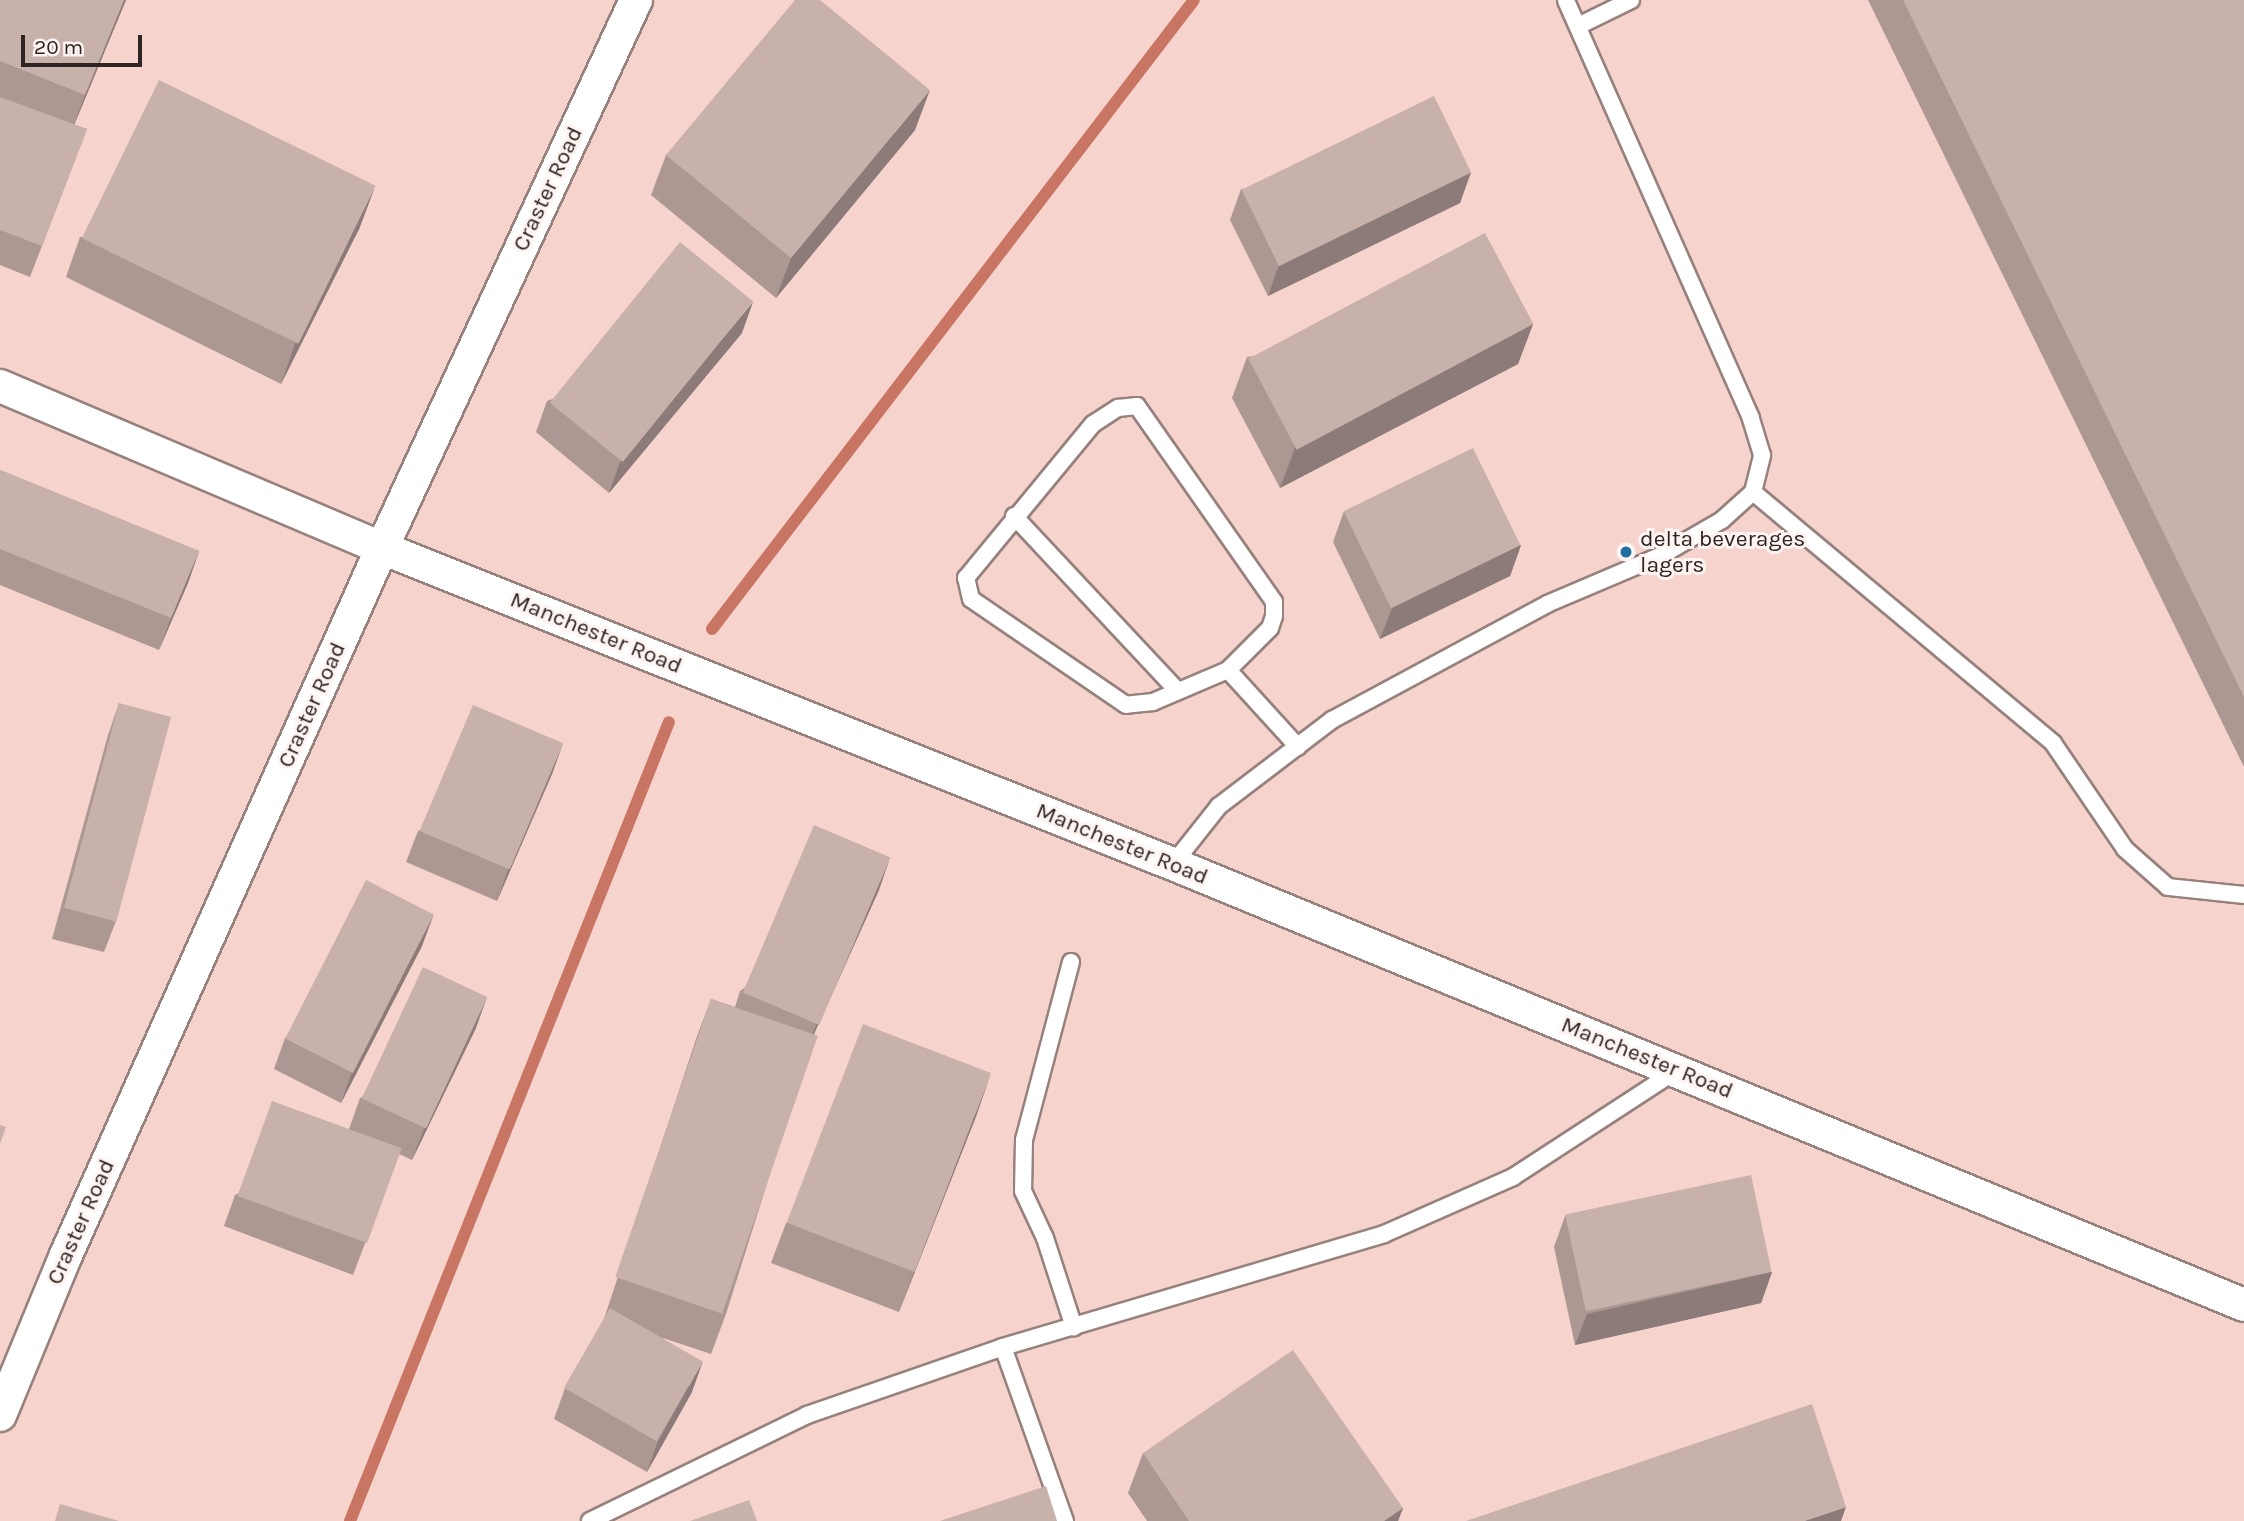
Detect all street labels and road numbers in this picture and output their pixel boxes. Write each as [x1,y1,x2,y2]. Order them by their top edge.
street label: Craster Road [507,122,589,256]
street label: Manchester Road [506,586,686,680]
street label: Craster Road [272,638,352,772]
street label: Manchester Road [1032,797,1212,891]
street label: Manchester Road [1557,1011,1737,1105]
street label: Craster Road [41,1155,121,1289]

